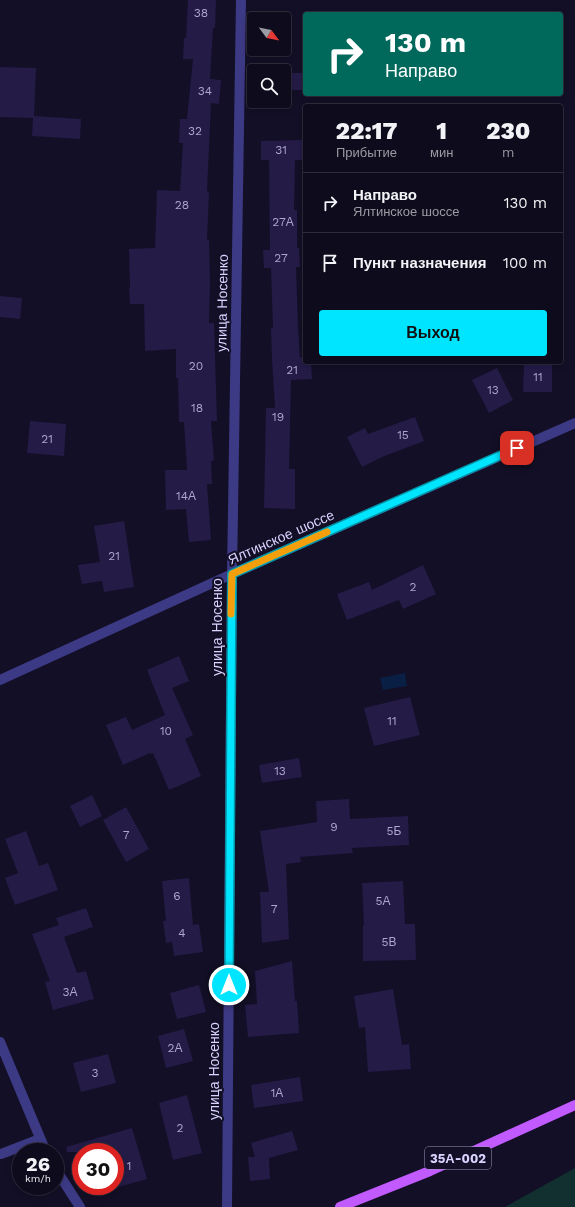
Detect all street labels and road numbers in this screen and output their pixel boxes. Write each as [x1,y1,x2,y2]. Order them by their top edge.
street label: улица Носенко [213,254,231,352]
street label: Ялтинское шоссе [225,506,337,568]
street label: улица Носенко [209,578,225,676]
street label: улица Носенко [206,1022,222,1120]
road number: 35А-002 [425,1147,491,1169]

